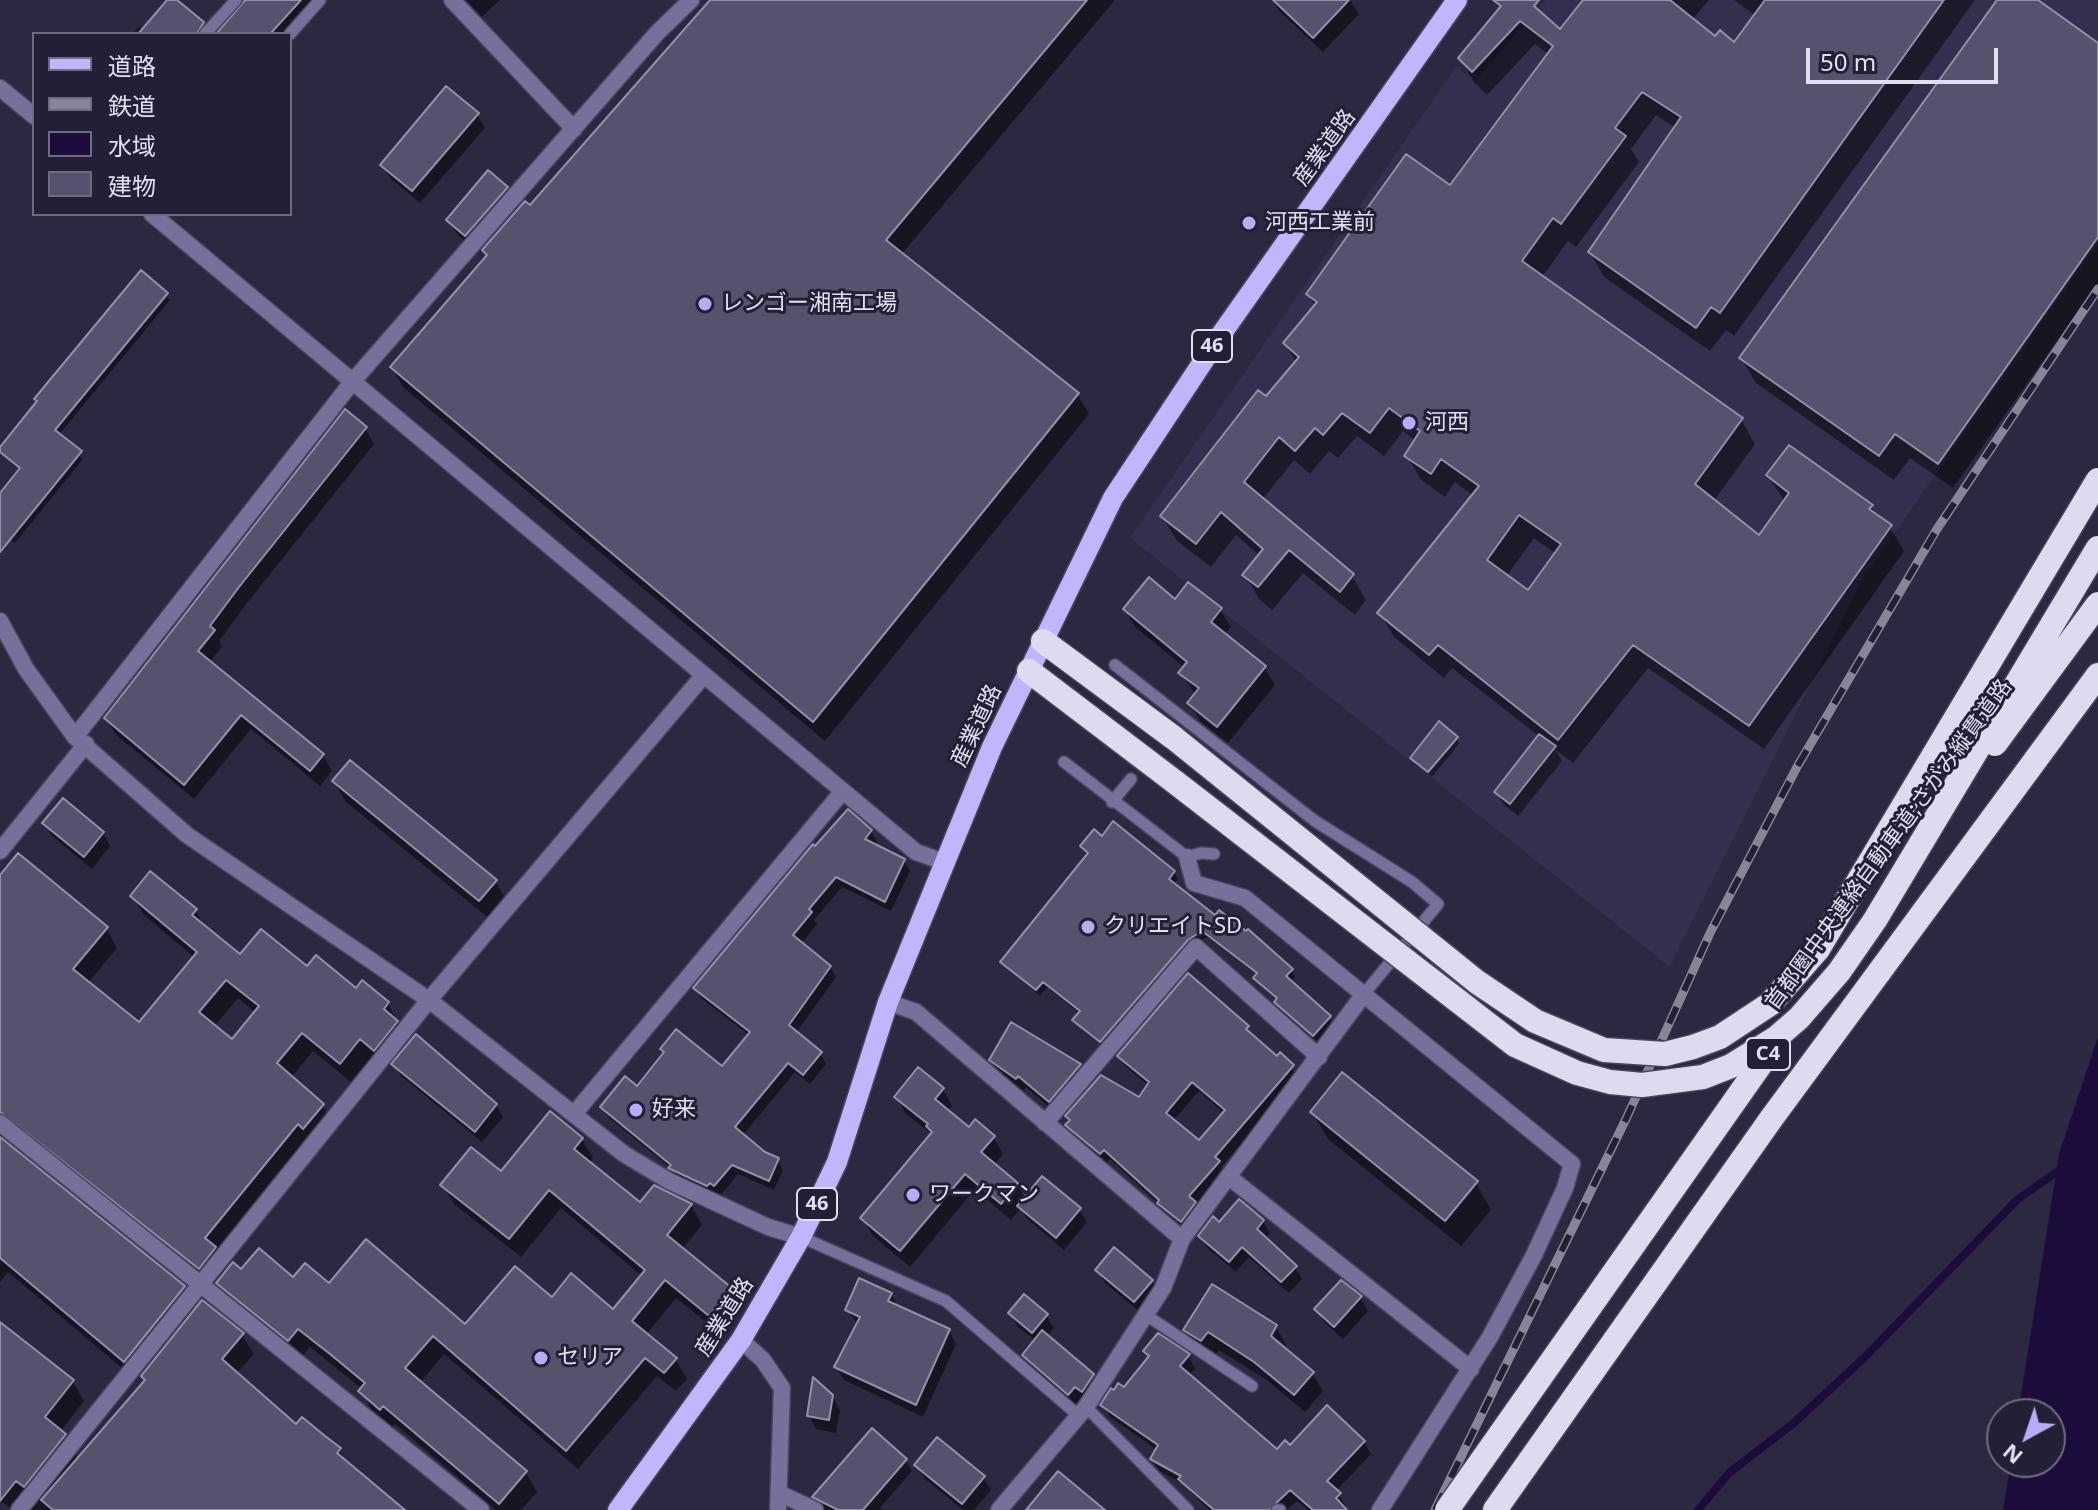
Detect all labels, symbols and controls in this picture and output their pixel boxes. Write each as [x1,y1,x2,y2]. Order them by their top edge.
legend [32,32,292,216]
scale bar [1810,32,2002,82]
text: 50 m [1820,45,1876,78]
text: 道路 [108,49,156,82]
text: 鉄道 [108,89,156,122]
street label: 産業道路 [1288,105,1362,191]
text: 水域 [108,129,156,162]
text: 建物 [108,169,156,202]
place label: 河西工業前 [1265,210,1375,236]
marker: 河西工業前 [1240,214,1258,232]
place label: レンゴー湘南工場 [721,291,897,317]
marker: レンゴー湘南工場 [696,295,714,313]
road number: 46 [1192,330,1232,362]
place label: 河西 [1425,410,1469,436]
marker: 河西 [1400,414,1418,432]
street label: 首都圏中央連絡自動車道;さがみ縦貫道路 [1760,675,2018,1015]
street label: 産業道路 [946,681,1008,771]
place label: クリエイトSD [1104,914,1242,940]
marker: クリエイトSD [1079,918,1097,936]
road number: C4 [1746,1038,1790,1070]
place label: 好来 [652,1097,696,1123]
marker: 好来 [627,1101,645,1119]
place label: ワークマン [929,1182,1039,1208]
marker: ワークマン [904,1186,922,1204]
road number: 46 [797,1188,837,1220]
street label: 産業道路 [690,1273,760,1361]
place label: セリア [557,1345,623,1371]
marker: セリア [532,1349,550,1367]
north arrow [1986,1398,2066,1478]
text: N [1995,1438,2028,1472]

